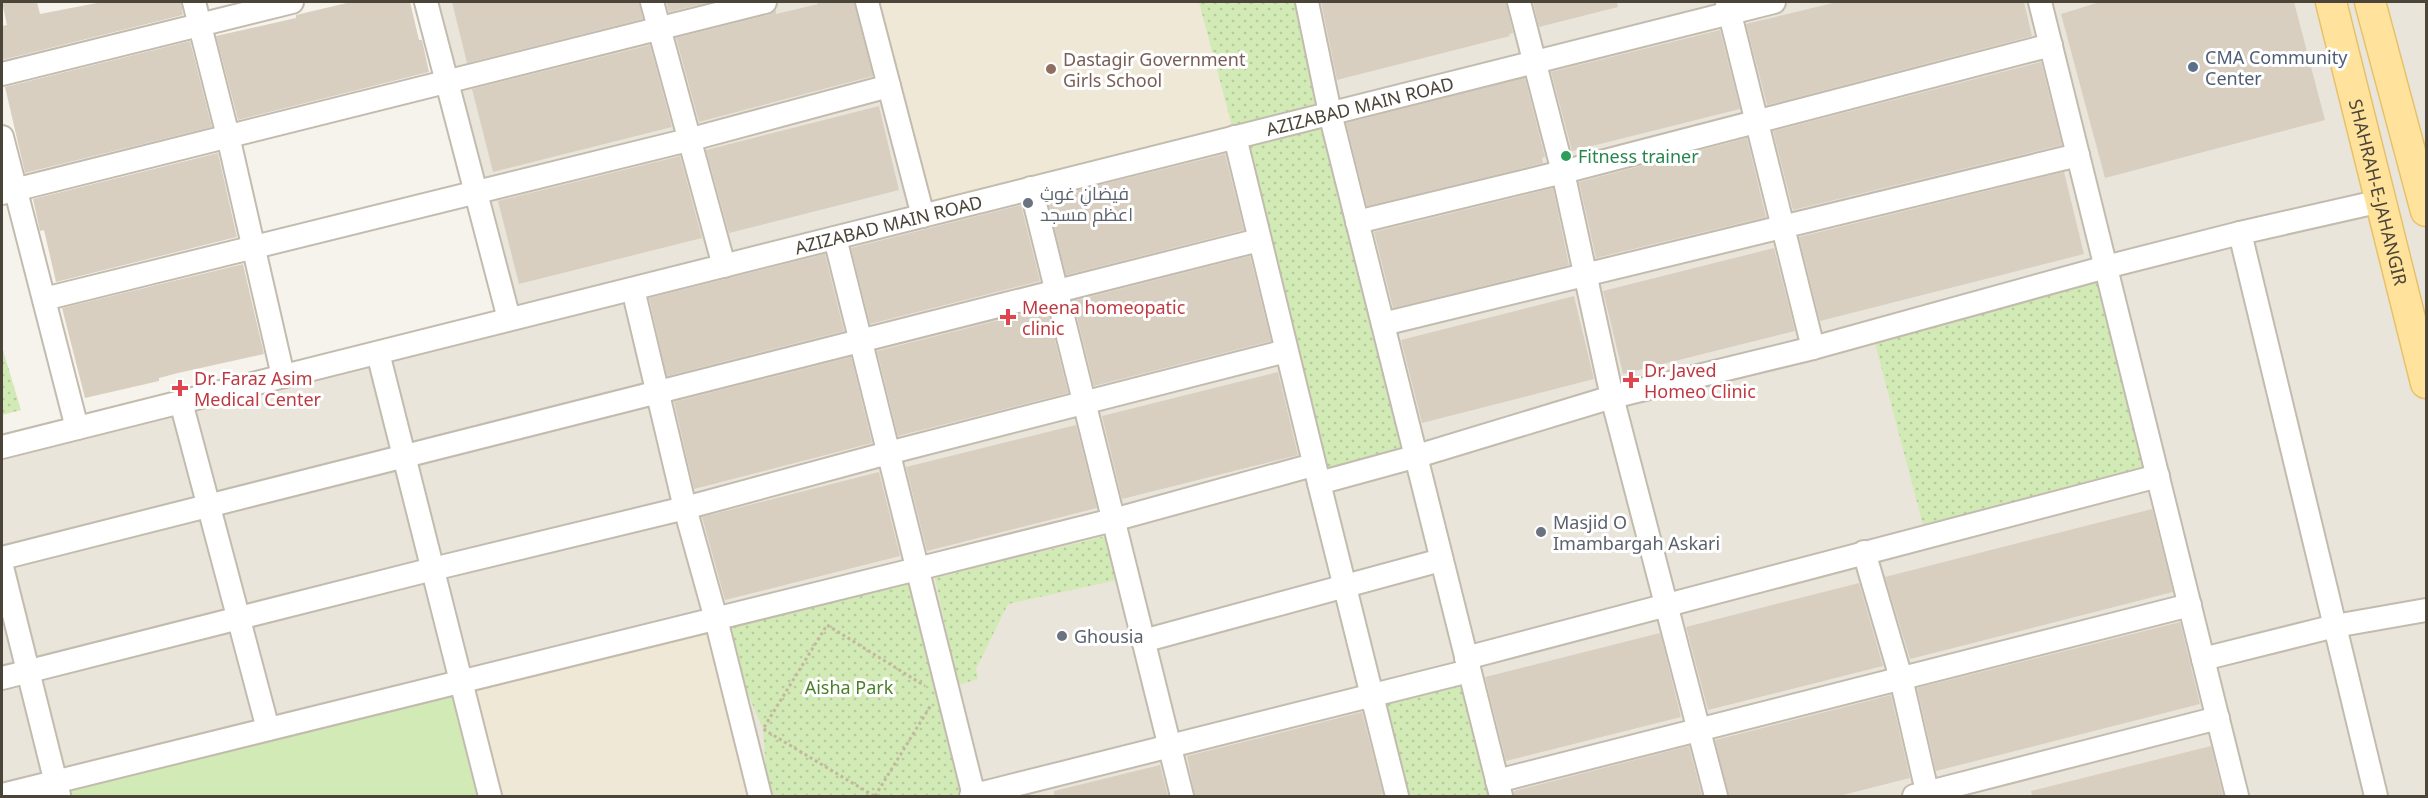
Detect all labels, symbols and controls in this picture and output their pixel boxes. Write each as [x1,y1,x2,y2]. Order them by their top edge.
place label: CMA Community Center [2205,45,2348,90]
place label: Dastagir Government Girls School [1063,47,1246,92]
marker: CMA Community Center [2186,60,2200,74]
marker: Dastagir Government Girls School [1044,62,1058,76]
street label: AZIZABAD MAIN ROAD [1263,71,1456,141]
street label: SHAHRAH-E-JAHANGIR [2344,97,2413,288]
place label: Fitness trainer [1578,144,1699,168]
marker: Fitness trainer [1559,149,1573,163]
place label: فیضانِ غوثِ اعظم مسجد [1040,181,1133,227]
street label: AZIZABAD MAIN ROAD [792,189,985,259]
marker: فیضانِ غوثِ اعظم مسجد [1021,196,1035,210]
place label: Meena homeopatic clinic [1022,295,1186,340]
marker: Meena homeopatic clinic [999,308,1017,326]
place label: Dr. Javed Homeo Clinic [1644,358,1756,403]
place label: Dr. Faraz Asim Medical Center [194,366,322,411]
marker: Dr. Javed Homeo Clinic [1622,371,1640,389]
marker: Dr. Faraz Asim Medical Center [171,379,189,397]
place label: Masjid O Imambargah Askari [1553,510,1720,555]
marker: Masjid O Imambargah Askari [1534,525,1548,539]
place label: Ghousia [1074,624,1144,648]
marker: Ghousia [1055,629,1069,643]
park label: Aisha Park [805,675,894,699]

